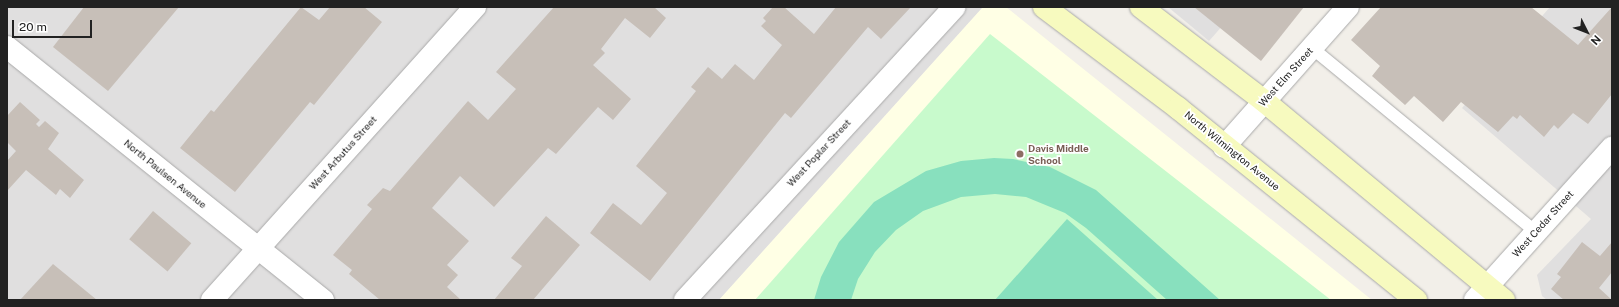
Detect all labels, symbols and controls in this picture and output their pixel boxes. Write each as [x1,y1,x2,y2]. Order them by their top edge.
scale bar [14,12,94,38]
north arrow [1567,12,1607,52]
text: 20 m [19,20,47,34]
text: N [1589,33,1603,47]
street label: West Elm Street [1256,45,1316,109]
street label: North Wilmington Avenue [1182,109,1282,193]
street label: West Arbutus Street [307,114,379,192]
street label: West Poplar Street [785,117,853,189]
street label: North Paulsen Avenue [121,137,209,211]
place label: Davis Middle School [1028,142,1089,166]
marker: Davis Middle School [1015,149,1025,159]
street label: West Cedar Street [1510,188,1576,260]

